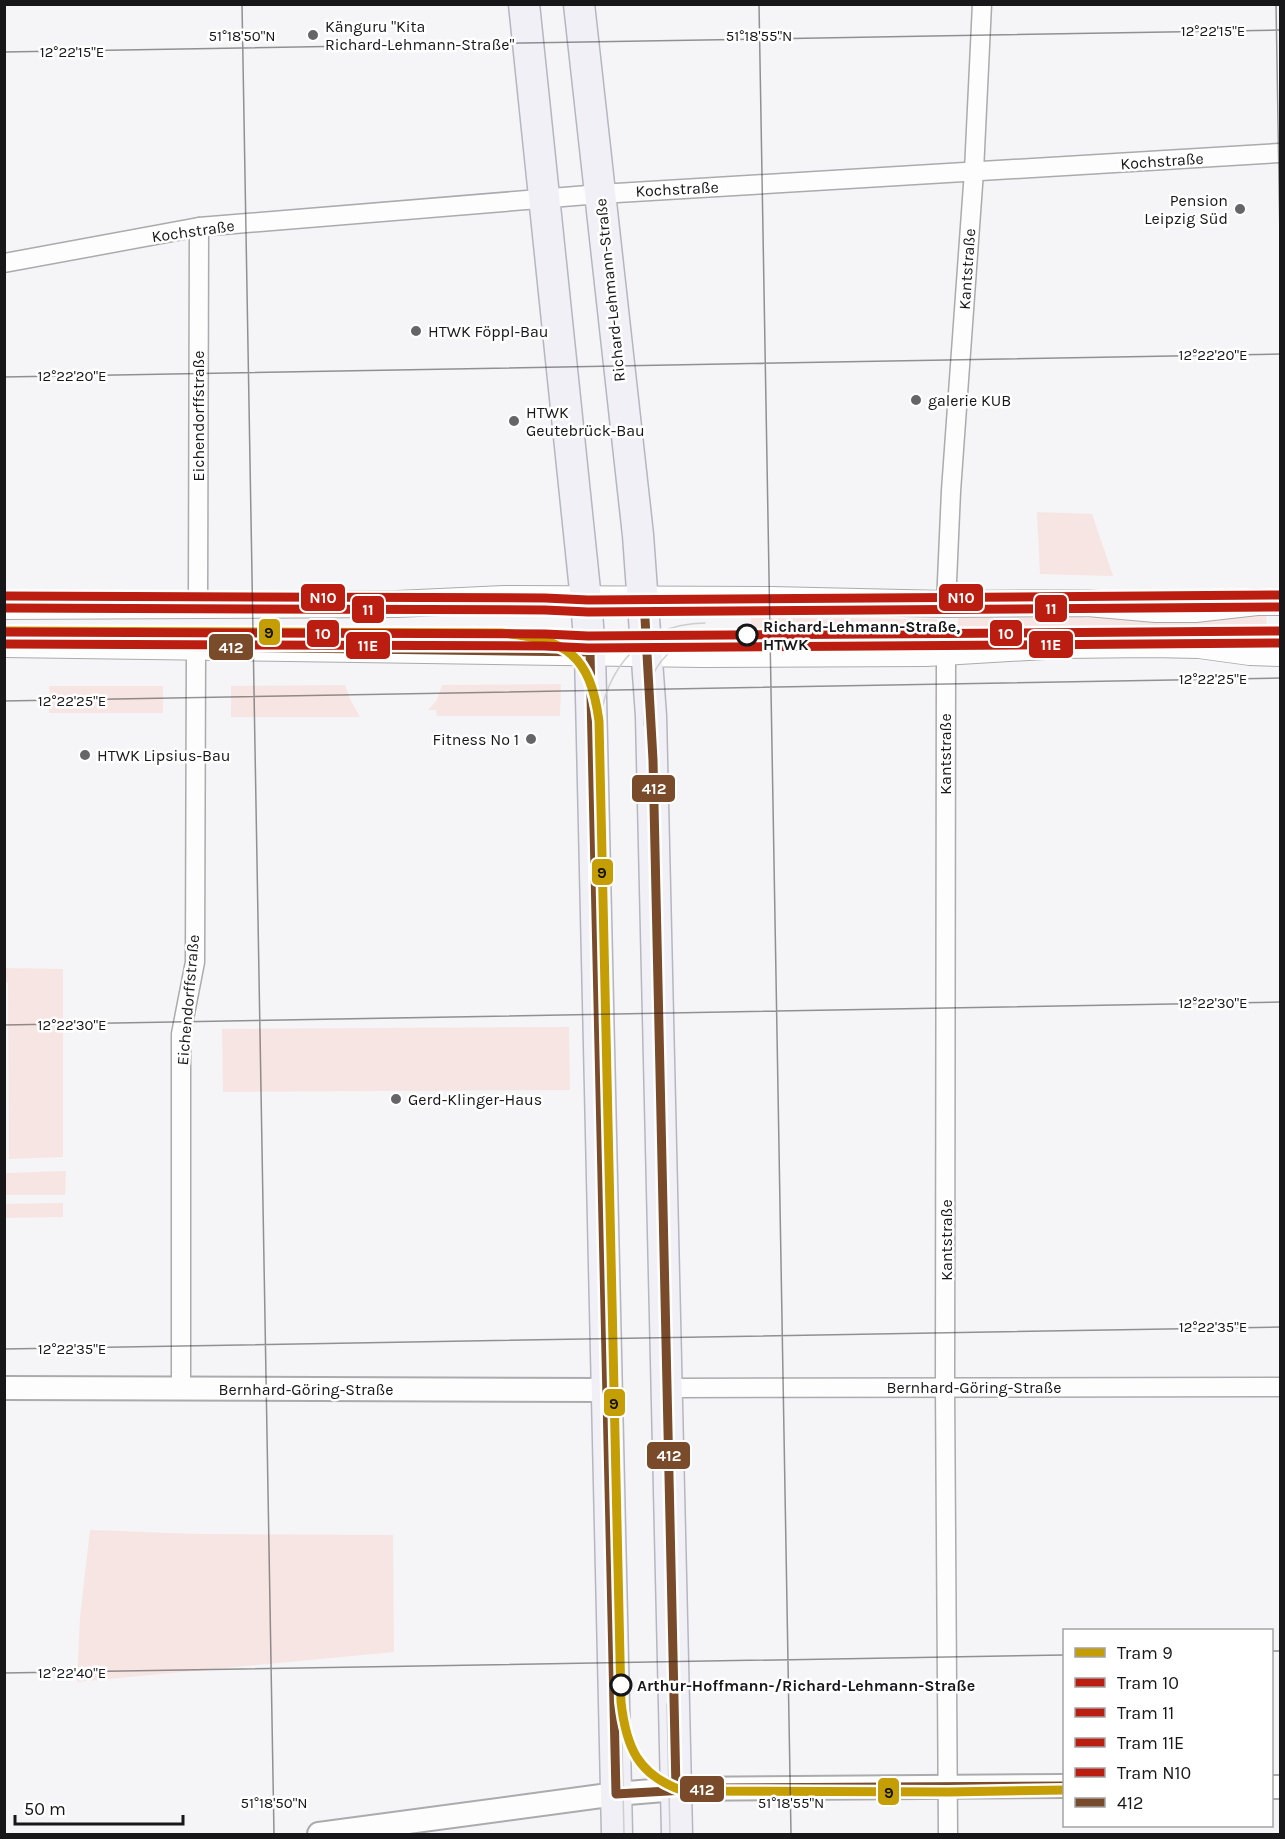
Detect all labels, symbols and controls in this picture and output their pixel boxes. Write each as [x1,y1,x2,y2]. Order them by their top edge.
place label: Känguru "Kita Richard-Lehmann-Straße" [325,17,514,54]
text: 12°22'15"E [1181,22,1245,40]
text: 51°18'50"N [209,27,275,45]
text: 51°18'55"N [726,27,792,45]
marker: Känguru "Kita Richard-Lehmann-Straße" [306,28,320,42]
text: 12°22'15"E [40,43,104,61]
street label: Kochstraße [1120,149,1204,173]
street label: Kochstraße [635,177,719,201]
place label: Pension Leipzig Süd [1144,191,1228,228]
street label: Richard-Lehmann-Straße [591,197,629,383]
marker: Pension Leipzig Süd [1233,202,1247,216]
street label: Kochstraße [150,216,236,246]
street label: Kantstraße [955,228,979,310]
place label: HTWK Föppl-Bau [428,322,548,341]
marker: HTWK Föppl-Bau [409,324,423,338]
text: 12°22'20"E [1179,346,1247,364]
street label: Eichendorffstraße [189,350,208,482]
text: 12°22'20"E [38,367,106,385]
place label: galerie KUB [928,391,1011,410]
marker: galerie KUB [909,393,923,407]
place label: HTWK Geutebrück-Bau [526,403,645,440]
marker: HTWK Geutebrück-Bau [507,414,521,428]
line badge: N10 [300,583,346,612]
line badge: N10 [938,583,984,612]
text: N10 [309,588,337,607]
text: N10 [947,588,975,607]
line badge: 11 [1034,594,1068,623]
line badge: 11 [351,595,385,624]
text: 11 [1045,599,1057,618]
text: 11 [362,600,374,619]
place label: Richard-Lehmann-Straße, HTWK [763,617,960,654]
line badge: 9 [258,618,281,646]
line badge: 10 [306,619,340,648]
line badge: 10 [989,619,1023,647]
text: 9 [264,623,274,642]
text: 10 [315,624,331,643]
marker: Richard-Lehmann-Straße, HTWK [736,624,758,646]
text: 10 [998,624,1014,643]
line badge: 11E [1028,630,1074,659]
line badge: 11E [345,631,391,660]
line badge: 412 [208,633,254,661]
text: 11E [1041,635,1061,654]
text: 11E [358,636,378,655]
text: 412 [219,638,243,657]
text: 12°22'25"E [1179,670,1247,688]
text: 12°22'25"E [38,692,106,710]
street label: Kantstraße [936,713,955,795]
place label: Fitness No 1 [433,730,519,749]
marker: Fitness No 1 [524,732,538,746]
place label: HTWK Lipsius-Bau [97,746,230,765]
marker: HTWK Lipsius-Bau [78,748,92,762]
line badge: 412 [631,774,676,803]
text: 412 [642,779,666,798]
line badge: 9 [591,858,614,886]
text: 9 [597,863,607,882]
street label: Eichendorffstraße [173,934,203,1066]
text: 12°22'30"E [1179,994,1247,1012]
text: 12°22'30"E [38,1016,106,1034]
place label: Gerd-Klinger-Haus [408,1090,542,1109]
marker: Gerd-Klinger-Haus [389,1092,403,1106]
street label: Kantstraße [937,1199,956,1281]
text: 12°22'35"E [1179,1318,1247,1336]
text: 12°22'35"E [38,1340,106,1358]
street label: Bernhard-Göring-Straße [886,1378,1062,1397]
street label: Bernhard-Göring-Straße [218,1380,394,1399]
line badge: 9 [603,1388,626,1417]
text: 9 [609,1394,619,1413]
line badge: 412 [646,1441,691,1470]
text: 412 [657,1446,681,1465]
legend [1063,1629,1273,1827]
text: Tram 9 [1117,1642,1173,1664]
text: 12°22'40"E [38,1664,106,1682]
text: Tram 10 [1117,1672,1179,1694]
marker: Arthur-Hoffmann-/Richard-Lehmann-Straße [610,1674,632,1696]
place label: Arthur-Hoffmann-/Richard-Lehmann-Straße [637,1676,975,1695]
text: Tram 11 [1117,1702,1174,1724]
text: Tram 11E [1117,1732,1184,1754]
text: Tram N10 [1117,1762,1191,1784]
line badge: 412 [679,1775,725,1803]
line badge: 9 [877,1777,900,1806]
text: 412 [690,1780,714,1799]
text: 9 [884,1783,894,1802]
scale bar [15,1788,183,1826]
text: 412 [1117,1792,1143,1814]
text: 51°18'50"N [241,1794,307,1812]
text: 51°18'55"N [758,1794,824,1812]
text: 50 m [24,1798,66,1820]

